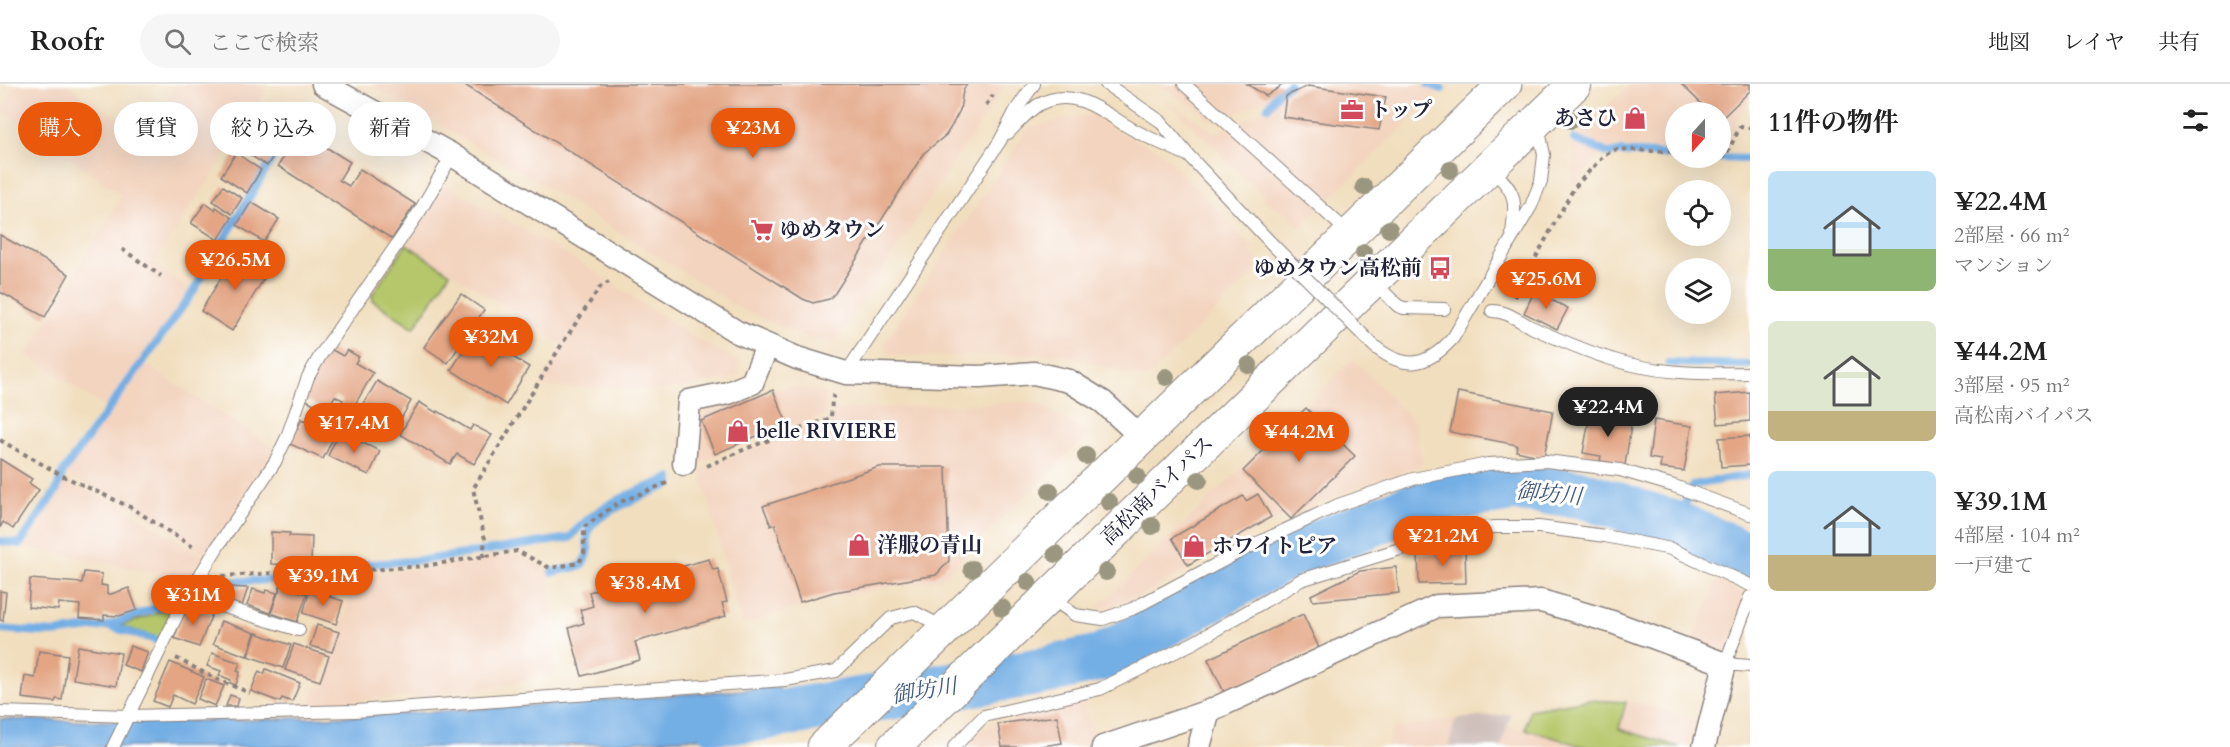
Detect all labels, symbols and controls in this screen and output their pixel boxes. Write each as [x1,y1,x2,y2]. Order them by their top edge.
search box [140,14,560,68]
text: Roofr [30,22,104,60]
icon: search [161,25,194,58]
text: ここで検索 [209,28,319,58]
text: 地図 [1988,28,2030,57]
text: レイヤ [2063,28,2125,57]
text: 共有 [2158,28,2200,57]
place label: トップ [1370,96,1432,125]
office icon: トップ [1339,97,1365,123]
chip: 購入 [18,102,102,156]
chip: 賃貸 [114,102,198,156]
chip: 絞り込み [210,102,336,156]
chip: 新着 [348,102,432,156]
north arrow [1665,102,1731,168]
map controls [1665,102,1731,324]
place label: あさひ [1554,104,1617,133]
icon: filters [2179,104,2212,137]
shop icon: あさひ [1622,105,1648,131]
text: 11件の物件 [1768,105,1899,140]
pin: ¥23M [717,108,789,159]
text: ¥23M [725,114,781,141]
button: locate [1665,180,1731,246]
text: ¥22.4M [1954,184,2047,219]
icon: home [1816,195,1888,267]
place label: ゆめタウン [780,216,885,245]
supermarket icon: ゆめタウン [749,217,775,243]
text: 2部屋 · 66 m² [1954,222,2070,249]
pin: ¥26.5M [186,240,284,291]
text: ¥26.5M [199,246,271,273]
text: マンション [1954,252,2053,279]
place label: ゆめタウン高松前 [1254,254,1422,283]
bus stop icon: ゆめタウン高松前 [1427,255,1453,281]
button: layers [1665,258,1731,324]
pin: ¥25.6M [1497,259,1595,310]
text: ¥25.6M [1510,265,1582,292]
pin: ¥32M [455,317,527,368]
text: ¥32M [463,323,519,350]
text: ¥44.2M [1954,334,2047,369]
icon: home [1816,345,1888,417]
text: 3部屋 · 95 m² [1954,372,2070,399]
pin: ¥22.4M [1559,387,1657,438]
text: ¥22.4M [1572,393,1644,420]
text: 高松南バイパス [1954,402,2094,429]
pin: ¥17.4M [305,403,403,454]
text: ¥17.4M [318,409,390,436]
pin: ¥44.2M [1250,412,1348,463]
place label: belle RIVIERE [756,417,896,446]
shop icon: belle RIVIERE [725,418,751,444]
text: ¥44.2M [1263,418,1335,445]
street label: 高松南バイパス [1095,429,1220,552]
water label: 御坊川 [1515,476,1585,512]
text: ¥39.1M [1954,484,2047,519]
icon: home [1816,495,1888,567]
pin: ¥21.2M [1394,516,1492,567]
text: ¥21.2M [1407,522,1479,549]
text: 4部屋 · 104 m² [1954,522,2080,549]
place label: 洋服の青山 [877,531,982,560]
shop icon: 洋服の青山 [846,532,872,558]
place label: ホワイトピア [1212,532,1337,561]
shop icon: ホワイトピア [1181,533,1207,559]
text: 一戸建て [1954,552,2034,579]
pin: ¥39.1M [274,556,372,607]
text: ¥39.1M [287,562,359,589]
pin: ¥38.4M [596,563,694,614]
text: ¥38.4M [609,569,681,596]
pin: ¥31M [157,575,229,626]
text: ¥31M [165,581,221,608]
water label: 御坊川 [889,671,961,711]

